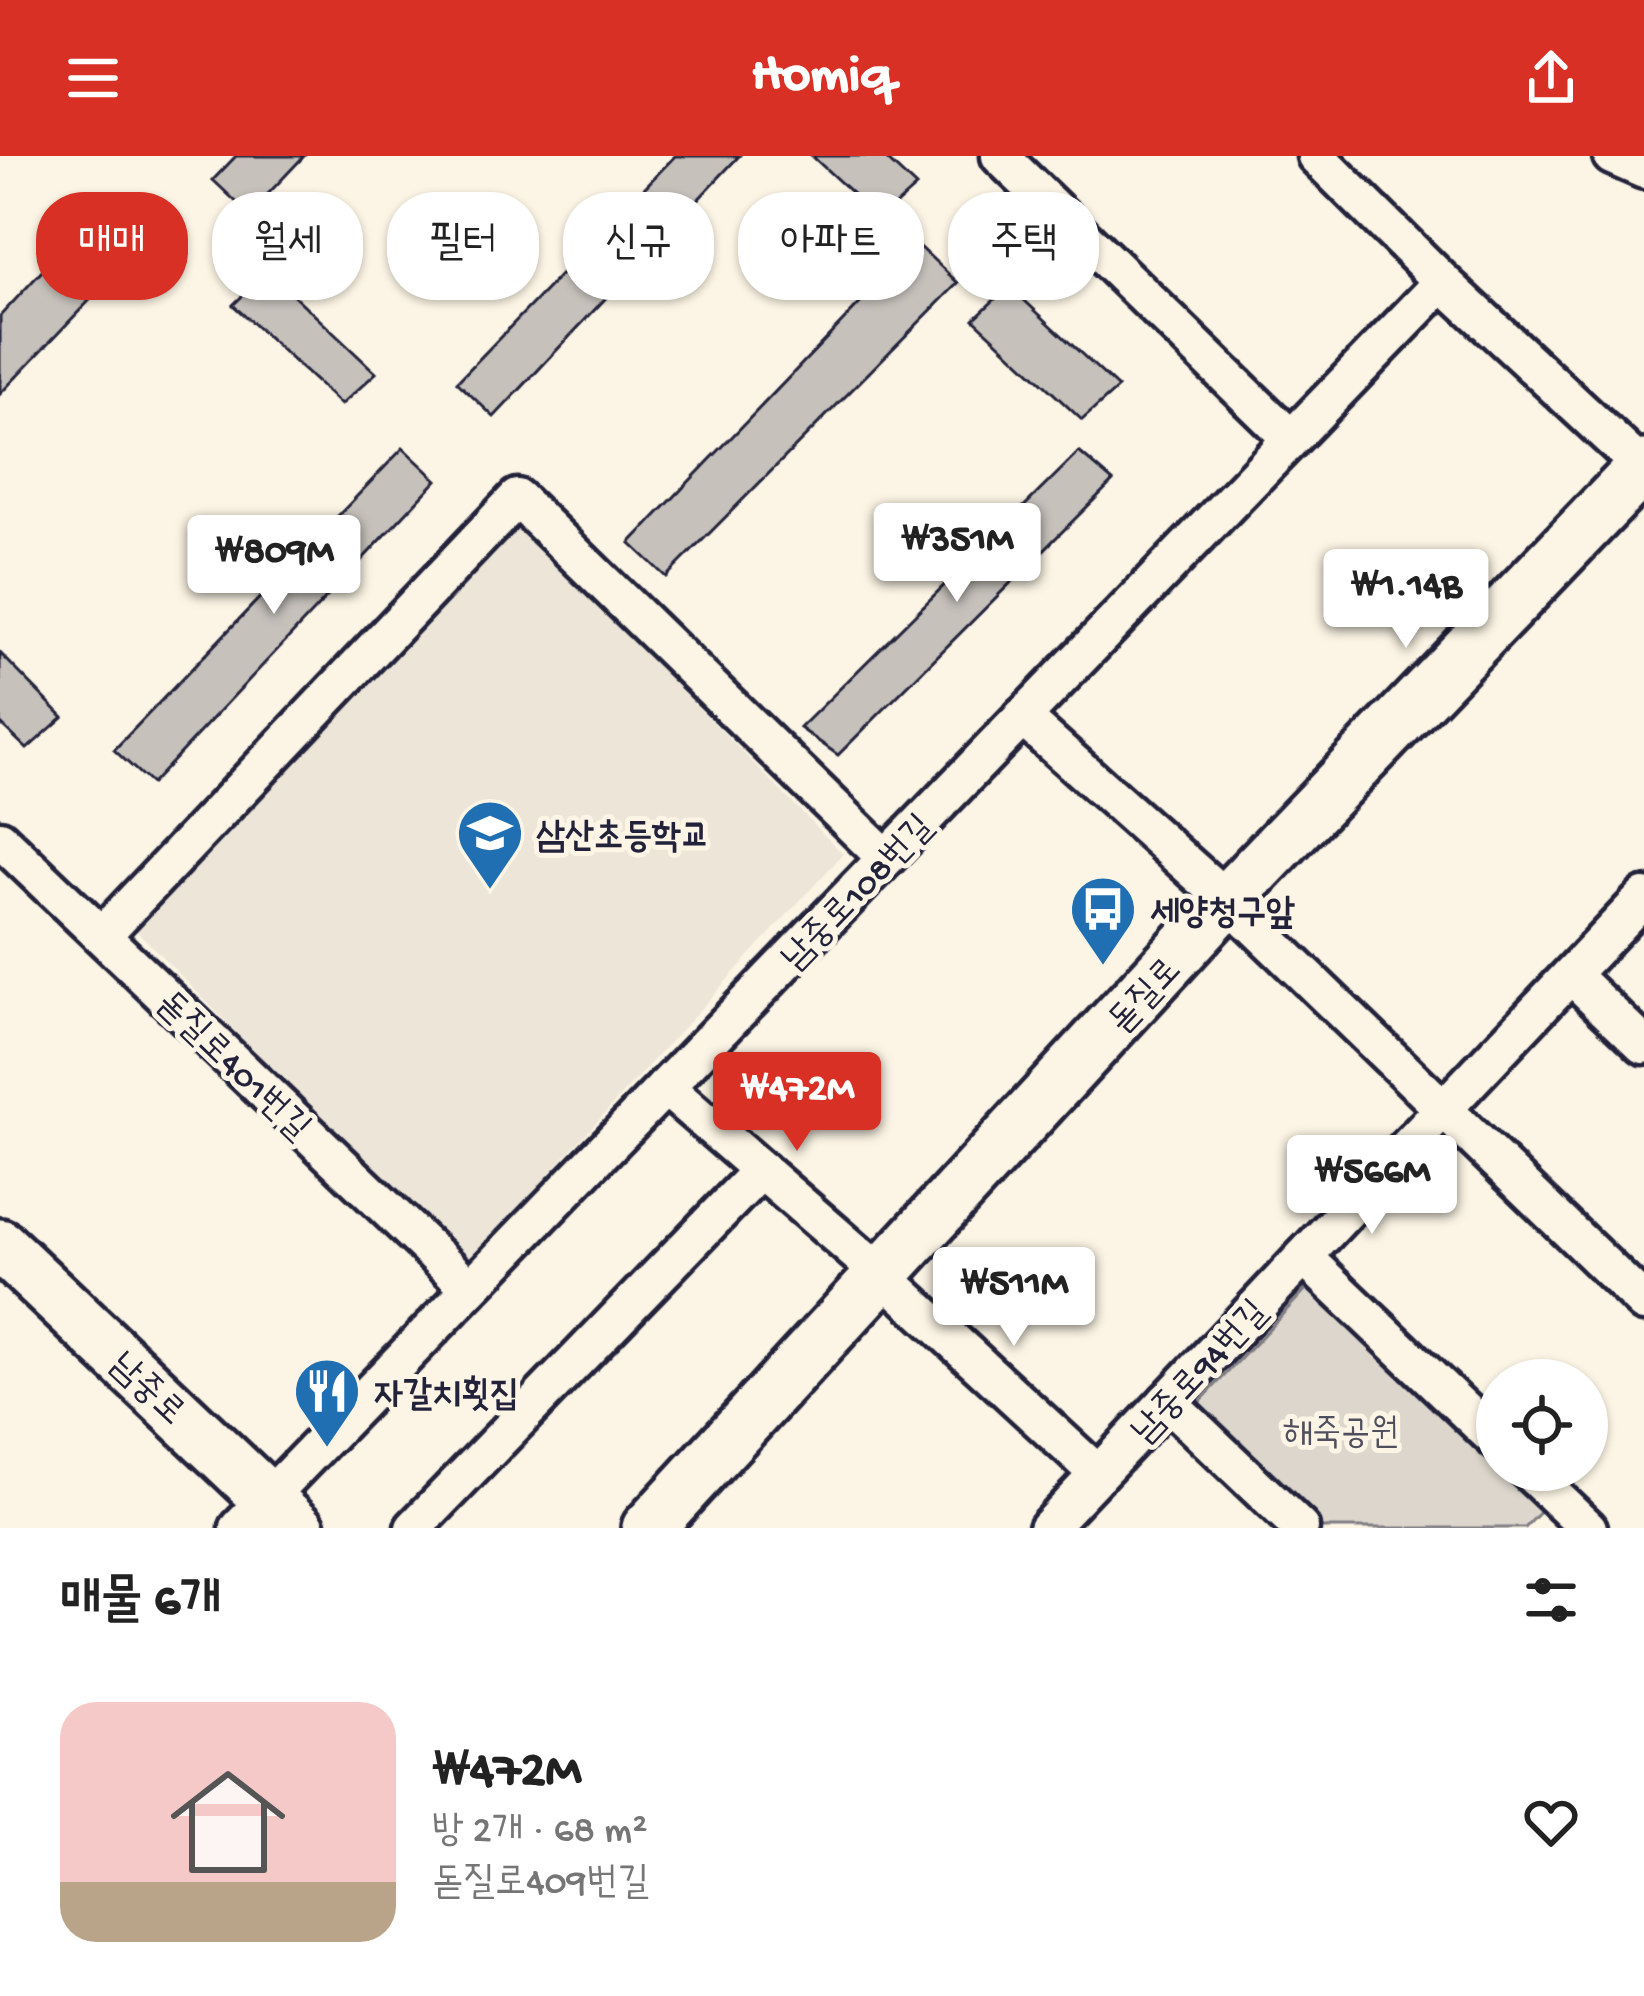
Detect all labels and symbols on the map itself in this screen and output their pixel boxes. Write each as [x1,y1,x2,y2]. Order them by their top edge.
pin: ₩351M [873,503,1041,605]
pin: ₩809M [190,515,358,617]
pin: ₩1.14B [1308,549,1504,651]
school or university icon: 삼산초등학교 [455,798,525,892]
street label: 남중로108번길 [775,808,944,981]
place label: 삼산초등학교 [536,818,710,861]
bus stop icon: 세양청구앞 [1068,874,1138,968]
place label: 세양청구앞 [1150,894,1295,937]
street label: 돋질로 [1101,951,1192,1044]
street label: 돋질로401번길 [146,984,317,1152]
pin: ₩472M [713,1052,881,1154]
pin: ₩566M [1288,1135,1456,1237]
pin: ₩511M [930,1247,1098,1349]
street label: 남중로94번길 [1125,1293,1279,1454]
street label: 남중로 [99,1345,192,1436]
restaurant icon: 자갈치횟집 [292,1356,362,1450]
place label: 자갈치횟집 [374,1375,519,1419]
park label: 해죽공원 [1283,1414,1399,1457]

